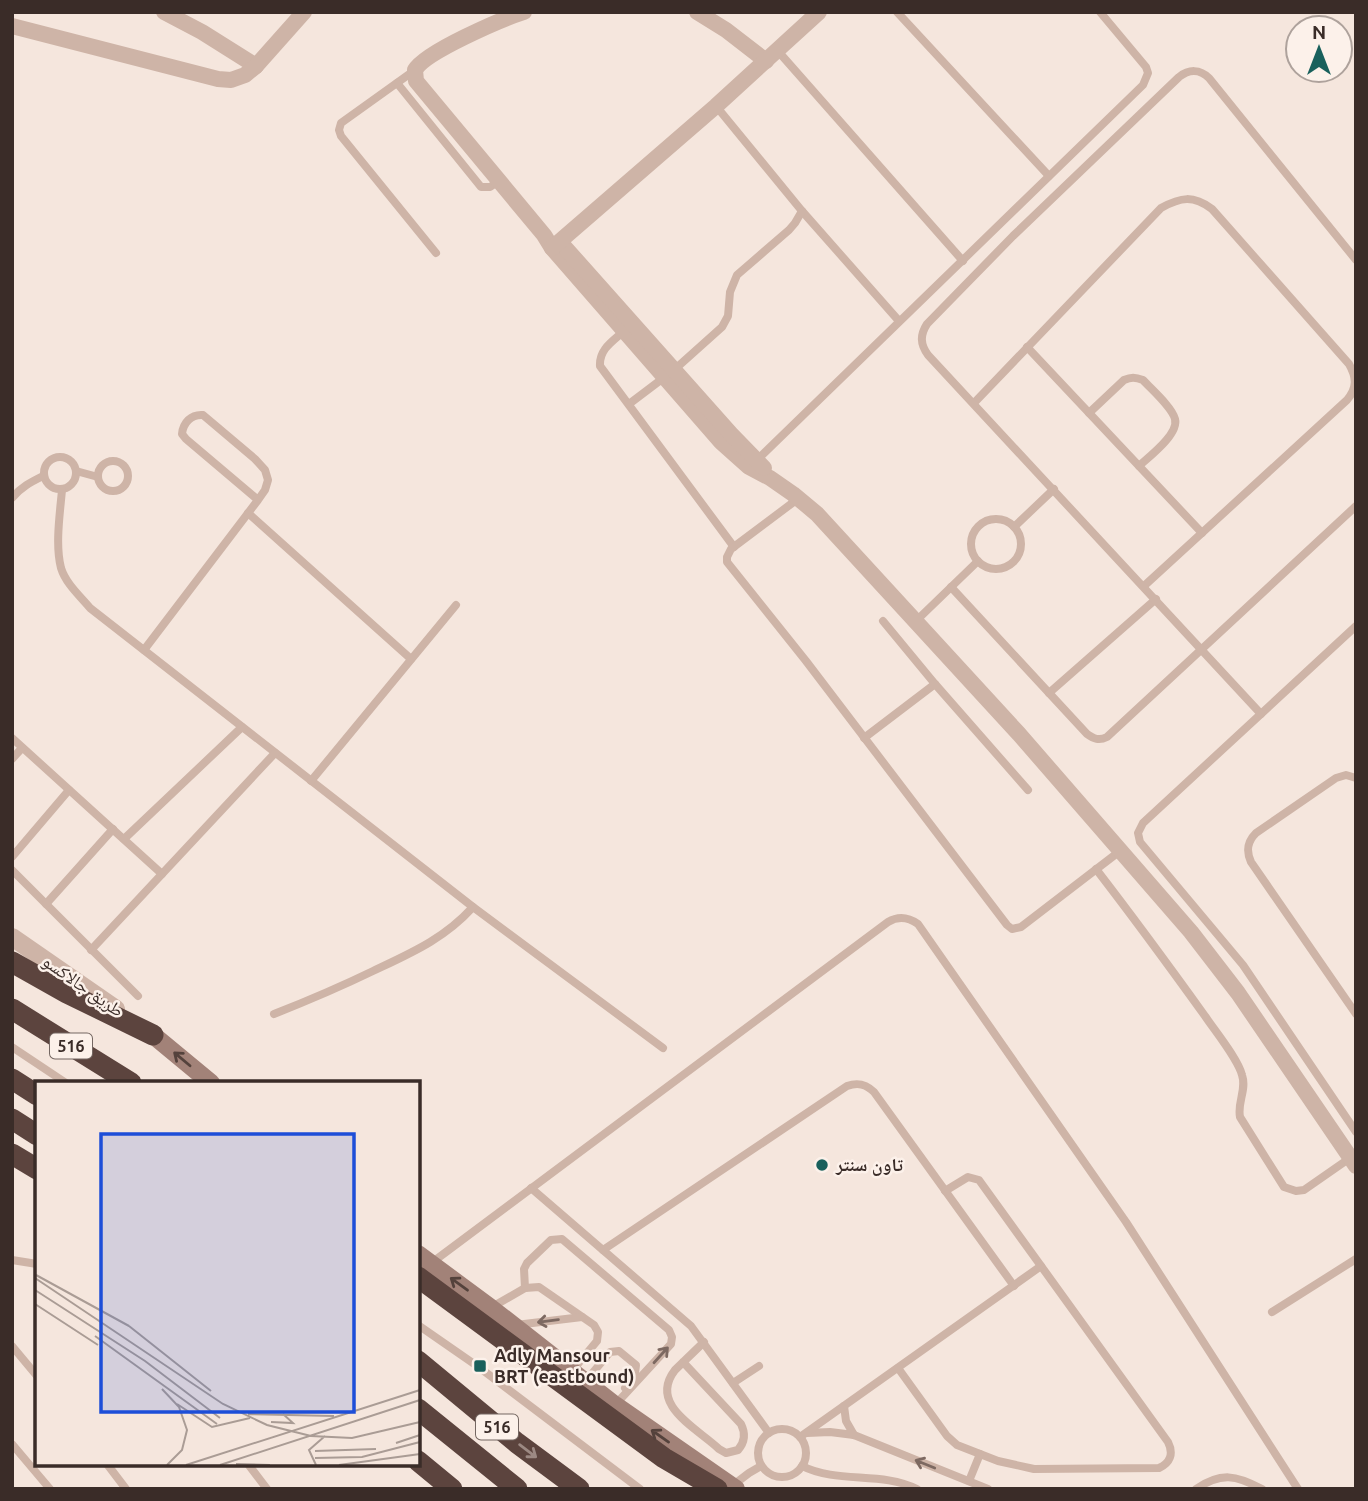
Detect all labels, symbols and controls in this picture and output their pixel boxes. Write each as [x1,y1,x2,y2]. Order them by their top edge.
north arrow [1284,14,1354,84]
text: N [1312,21,1326,43]
street label: طريق جالاكسو [38,950,128,1022]
road number: 516 [50,1034,92,1058]
one-way arrow [174,1051,192,1067]
inset map [35,1081,420,1466]
place label: تاون سنتر [835,1154,903,1176]
marker: تاون سنتر [814,1157,830,1173]
one-way arrow [450,1277,469,1291]
one-way arrow [537,1315,560,1328]
place label: Adly Mansour BRT (eastbound) [494,1345,635,1387]
one-way arrow [653,1346,669,1364]
marker: Adly Mansour BRT (eastbound) [472,1358,488,1374]
road number: 516 [476,1414,518,1440]
one-way arrow [651,1429,670,1443]
one-way arrow [518,1444,536,1459]
one-way arrow [915,1456,936,1469]

